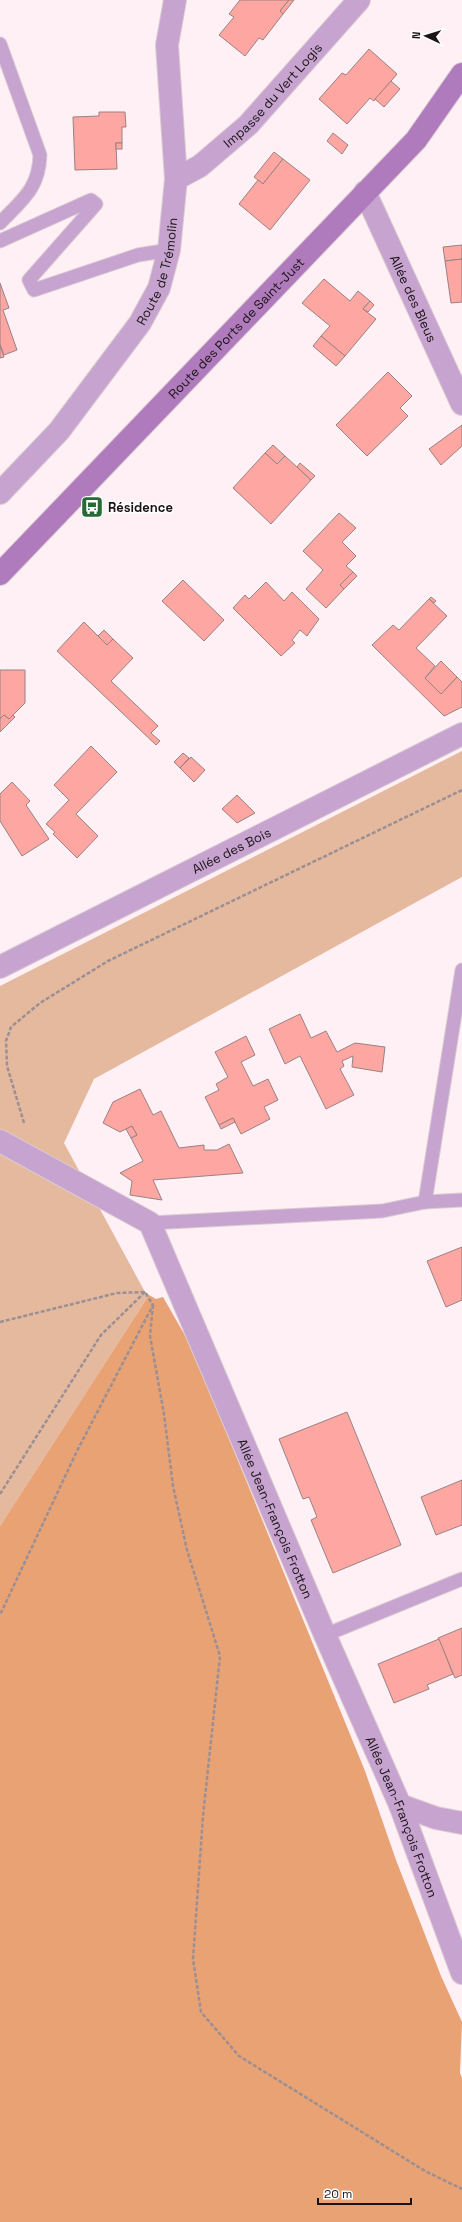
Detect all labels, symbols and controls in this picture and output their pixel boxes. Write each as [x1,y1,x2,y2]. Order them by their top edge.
north arrow [406,16,446,56]
text: N [409,31,423,39]
street label: Impasse du Vert Logis [220,39,326,151]
street label: Route de Trémolin [133,217,181,328]
street label: Allée des Bleus [386,252,441,345]
street label: Route des Ports de Saint-Just [165,254,308,403]
bus stop icon: Résidence [79,494,105,520]
place label: Résidence [108,499,173,516]
street label: Allée des Bois [189,824,274,878]
street label: Allée Jean-François Frotton [234,1436,317,1601]
street label: Allée Jean-François Frotton [362,1734,441,1900]
scale bar [318,2180,411,2206]
text: 20 m [324,2186,352,2202]

